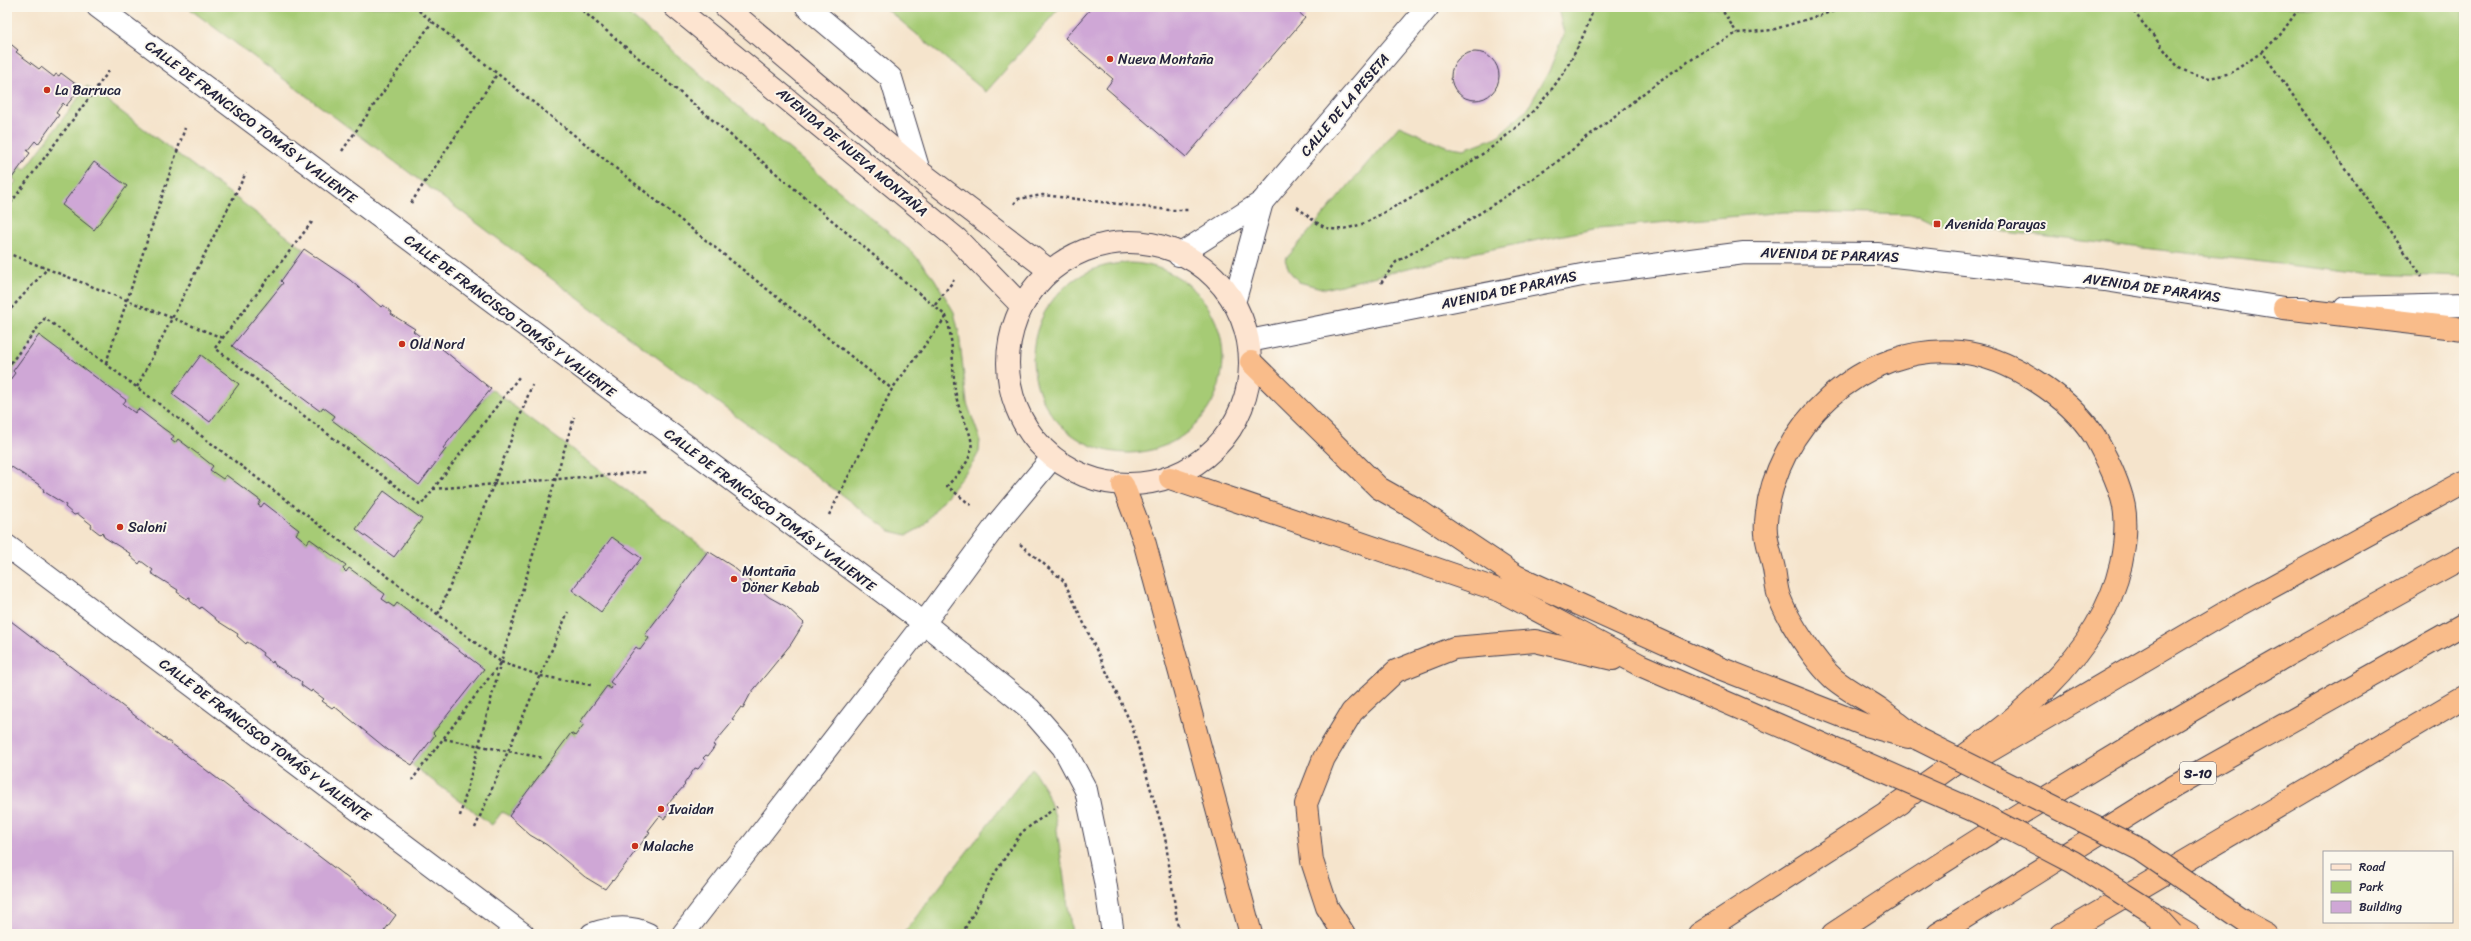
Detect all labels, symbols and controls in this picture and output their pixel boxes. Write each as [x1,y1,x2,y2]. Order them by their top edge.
street label: CALLE DE FRANCISCO TOMÁS Y VALIENTE [140,34,363,211]
place label: Nueva Montaña [1118,47,1213,72]
street label: CALLE DE LA PESETA [1294,48,1396,162]
marker: Nueva Montaña [1105,54,1115,64]
place label: La Barruca [55,78,121,103]
street label: AVENIDA DE NUEVA MONTAÑA [770,80,933,223]
marker: La Barruca [42,85,52,95]
place label: Avenida Parayas [1944,212,2046,237]
marker: Avenida Parayas [1932,219,1942,229]
street label: CALLE DE FRANCISCO TOMÁS Y VALIENTE [399,228,622,405]
street label: AVENIDA DE PARAYAS [1759,240,1900,270]
street label: AVENIDA DE PARAYAS [1438,263,1580,317]
street label: AVENIDA DE PARAYAS [2081,266,2223,310]
place label: Old Nord [410,332,466,357]
marker: Old Nord [397,339,407,349]
street label: CALLE DE FRANCISCO TOMÁS Y VALIENTE [659,422,882,599]
place label: Saloni [128,515,167,540]
marker: Saloni [115,522,125,532]
place label: Montaña Döner Kebab [742,559,820,600]
marker: Montaña Döner Kebab [729,574,739,584]
street label: CALLE DE FRANCISCO TOMÁS Y VALIENTE [154,652,377,829]
road number: S-10 [2180,762,2216,784]
place label: Ivaidan [668,797,714,822]
marker: Ivaidan [656,804,666,814]
place label: Malache [643,834,694,859]
marker: Malache [630,841,640,851]
legend [2323,851,2453,923]
text: Road [2359,856,2386,878]
text: Park [2359,876,2384,898]
text: Building [2359,896,2402,918]

